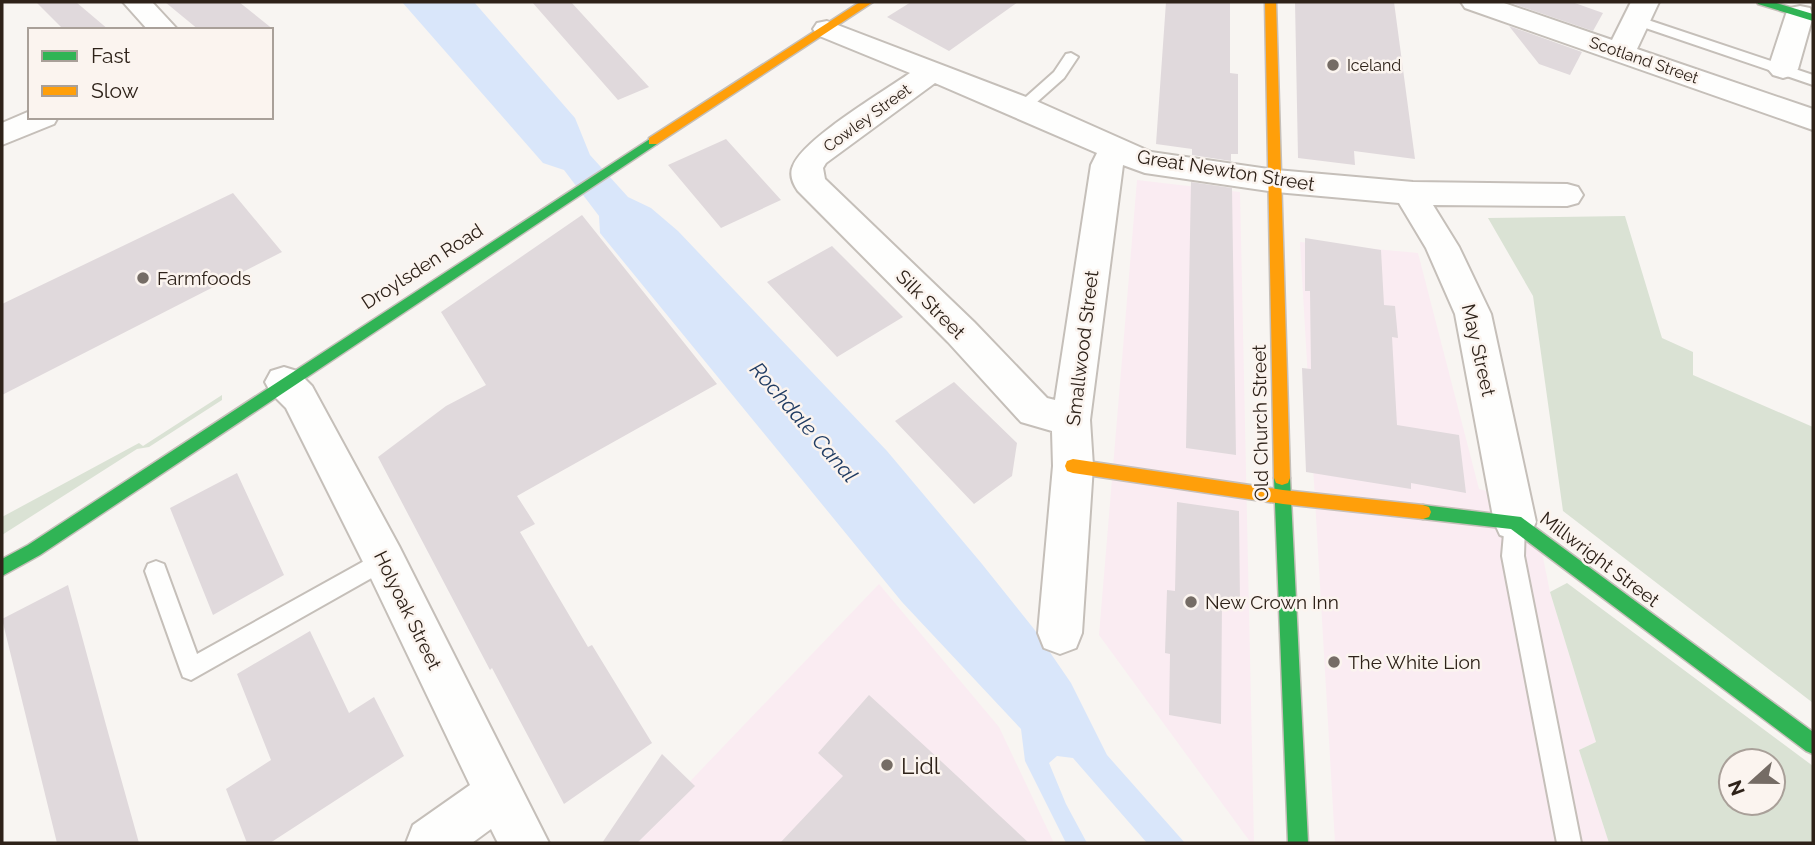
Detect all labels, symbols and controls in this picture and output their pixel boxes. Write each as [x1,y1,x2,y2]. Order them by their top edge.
legend [28,28,273,119]
street label: Scotland Street [1587,32,1702,88]
text: Fast [91,43,131,68]
place label: Iceland [1347,56,1401,75]
marker: Iceland [1325,57,1341,73]
text: Slow [91,78,139,103]
street label: Cowley Street [820,80,915,156]
street label: Great Newton Street [1136,145,1317,195]
street label: Droylsden Road [357,219,487,313]
street label: Silk Street [892,265,970,343]
place label: Farmfoods [157,267,251,289]
street label: Smallwood Street [1062,268,1103,427]
marker: Farmfoods [135,270,151,286]
street label: May Street [1458,302,1500,399]
street label: Old Church Street [1248,344,1272,502]
water label: Rochdale Canal [745,357,863,487]
street label: Millwright Street [1536,507,1665,611]
street label: Holyoak Street [370,547,446,673]
place label: New Crown Inn [1205,591,1339,613]
marker: New Crown Inn [1183,594,1199,610]
place label: The White Lion [1348,651,1481,673]
marker: The White Lion [1326,654,1342,670]
north arrow [1717,747,1787,817]
place label: Lidl [901,752,941,779]
marker: Lidl [879,757,895,773]
text: N [1723,777,1749,799]

